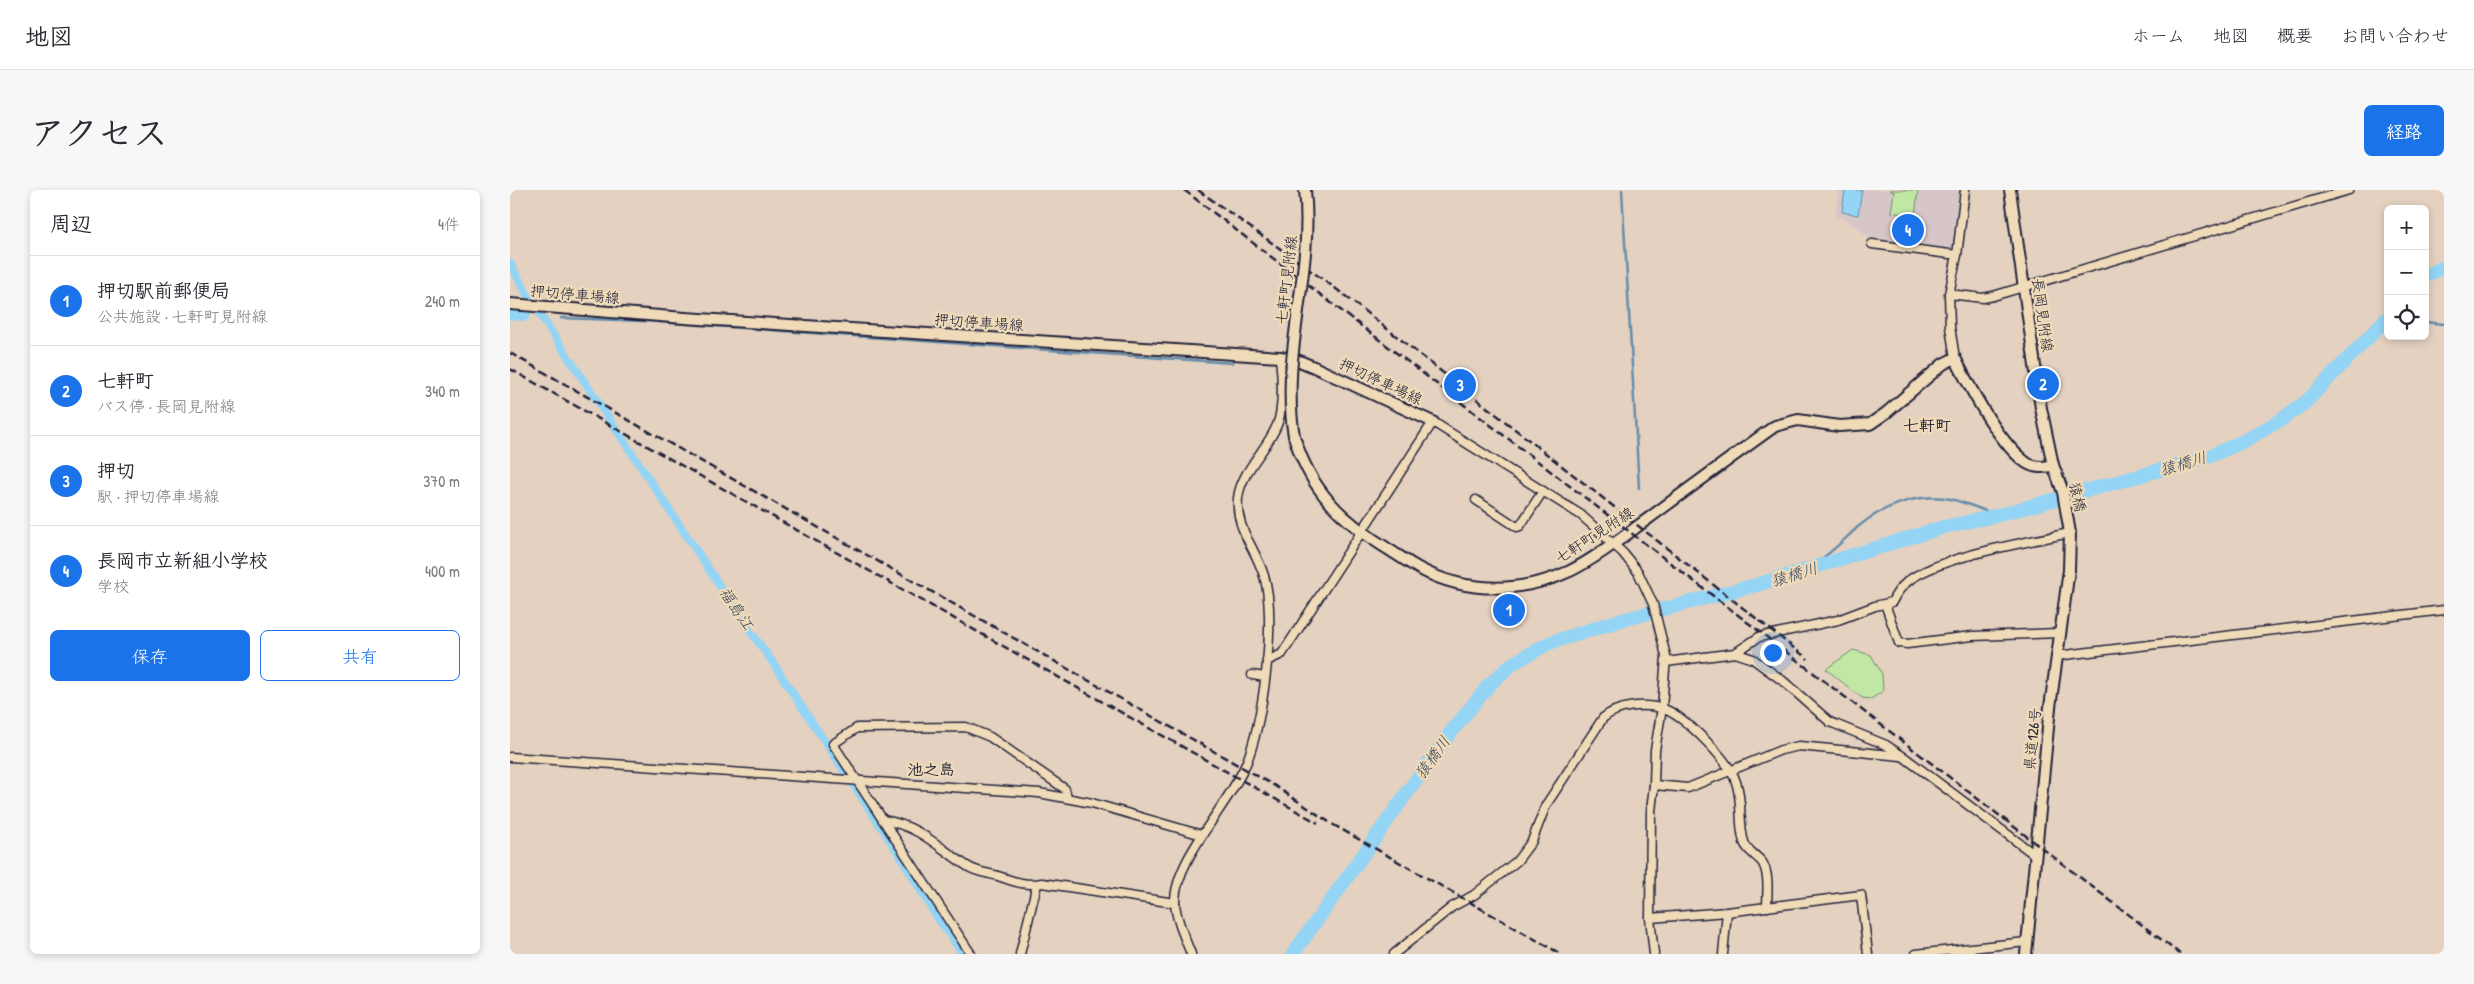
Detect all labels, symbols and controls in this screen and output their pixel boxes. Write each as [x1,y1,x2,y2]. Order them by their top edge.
text: 地図 [25,20,73,52]
text: ホーム [2132,23,2185,48]
text: 地図 [2213,23,2249,48]
text: 概要 [2277,23,2313,48]
text: お問い合わせ [2341,23,2449,48]
button: 経路 [2364,105,2444,156]
text: アクセス [30,109,168,156]
map controls [2384,205,2429,340]
button: + [2384,205,2429,250]
text: 周辺 [50,209,92,238]
pin: 4 [1892,211,1924,249]
text: 4件 [438,213,460,235]
street label: 七軒町見附線 [1270,234,1302,326]
button: − [2384,250,2429,295]
street label: 長岡見附線 [2027,276,2059,354]
text: 押切駅前郵便局 [97,277,230,303]
street label: 押切停車場線 [529,280,621,308]
text: 1 [63,290,69,312]
text: 240 m [425,290,460,312]
button: locate [2384,295,2429,340]
text: 公共施設 · 七軒町見附線 [97,305,268,327]
street label: 押切停車場線 [933,308,1025,336]
street label: 押切停車場線 [1336,352,1426,410]
pin: 2 [2027,365,2059,403]
pin: 3 [1444,366,1476,404]
text: 七軒町 [97,367,154,393]
text: 2 [62,380,70,402]
text: 340 m [425,380,460,402]
text: バス停 · 長岡見附線 [97,395,236,417]
district label: 七軒町 [1903,414,1951,436]
water label: 猿橋川 [2157,446,2209,480]
text: 押切 [97,457,135,483]
text: 3 [62,470,70,492]
text: 370 m [423,470,460,492]
street label: 猿橋 [2064,480,2092,514]
text: 駅 · 押切停車場線 [97,485,220,507]
street label: 七軒町見附線 [1551,502,1637,568]
text: 長岡市立新組小学校 [97,547,268,573]
water label: 猿橋川 [1768,556,1820,592]
text: 4 [63,560,69,582]
text: 400 m [425,560,460,582]
text: 学校 [97,575,129,597]
water label: 福島江 [714,582,760,635]
pin: 1 [1493,591,1525,629]
button: 保存 [50,630,250,681]
button: 共有 [260,630,460,681]
your location [1760,640,1786,666]
street label: 県道126号 [2018,706,2046,772]
water label: 猿橋川 [1409,731,1455,783]
district label: 池之島 [907,758,955,780]

